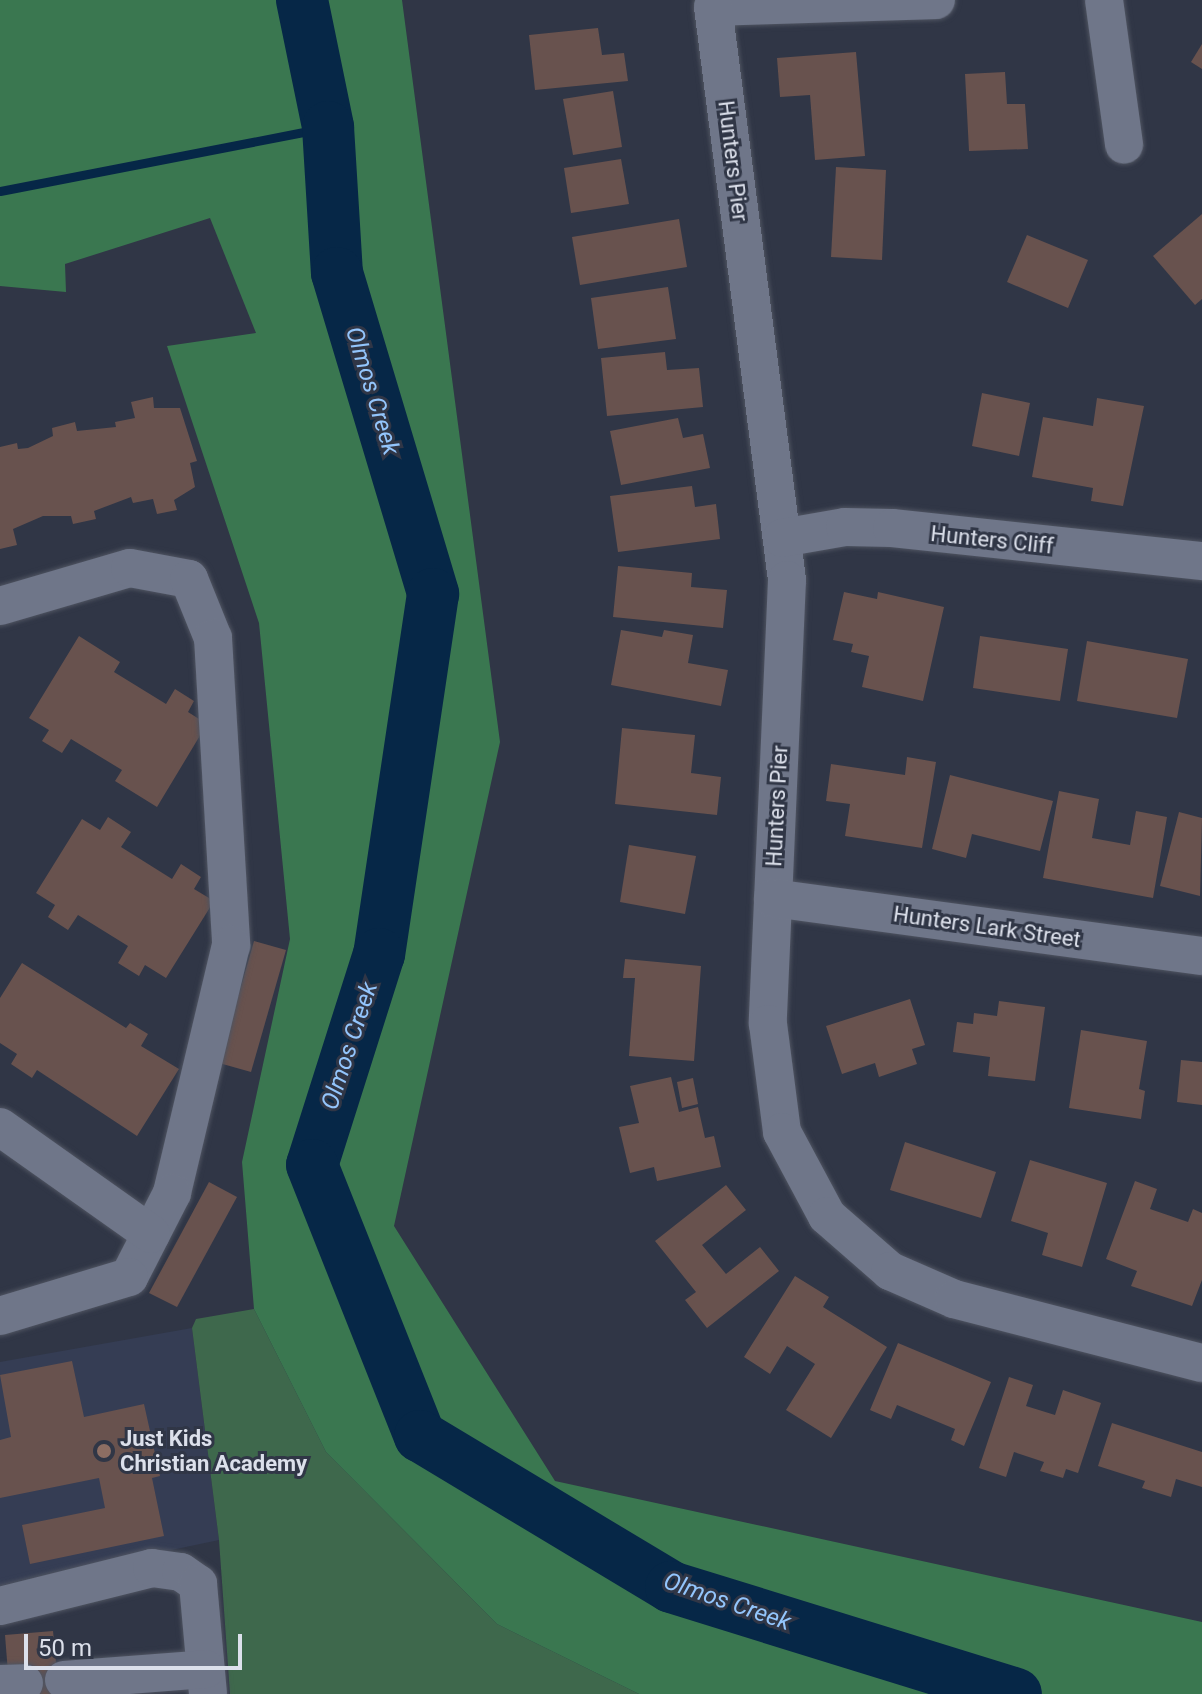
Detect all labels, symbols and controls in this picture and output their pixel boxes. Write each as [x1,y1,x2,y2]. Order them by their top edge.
street label: Hunters Pier [712,99,754,223]
water label: Olmos Creek [339,323,405,459]
street label: Hunters Cliff [929,520,1055,560]
street label: Hunters Pier [761,745,793,867]
street label: Hunters Lark Street [892,901,1082,953]
water label: Olmos Creek [316,979,384,1113]
place label: Just Kids Christian Academy [120,1425,307,1476]
marker: Just Kids Christian Academy [95,1442,113,1460]
water label: Olmos Creek [660,1567,794,1637]
scale bar [28,1618,246,1668]
text: 50 m [38,1634,92,1662]

